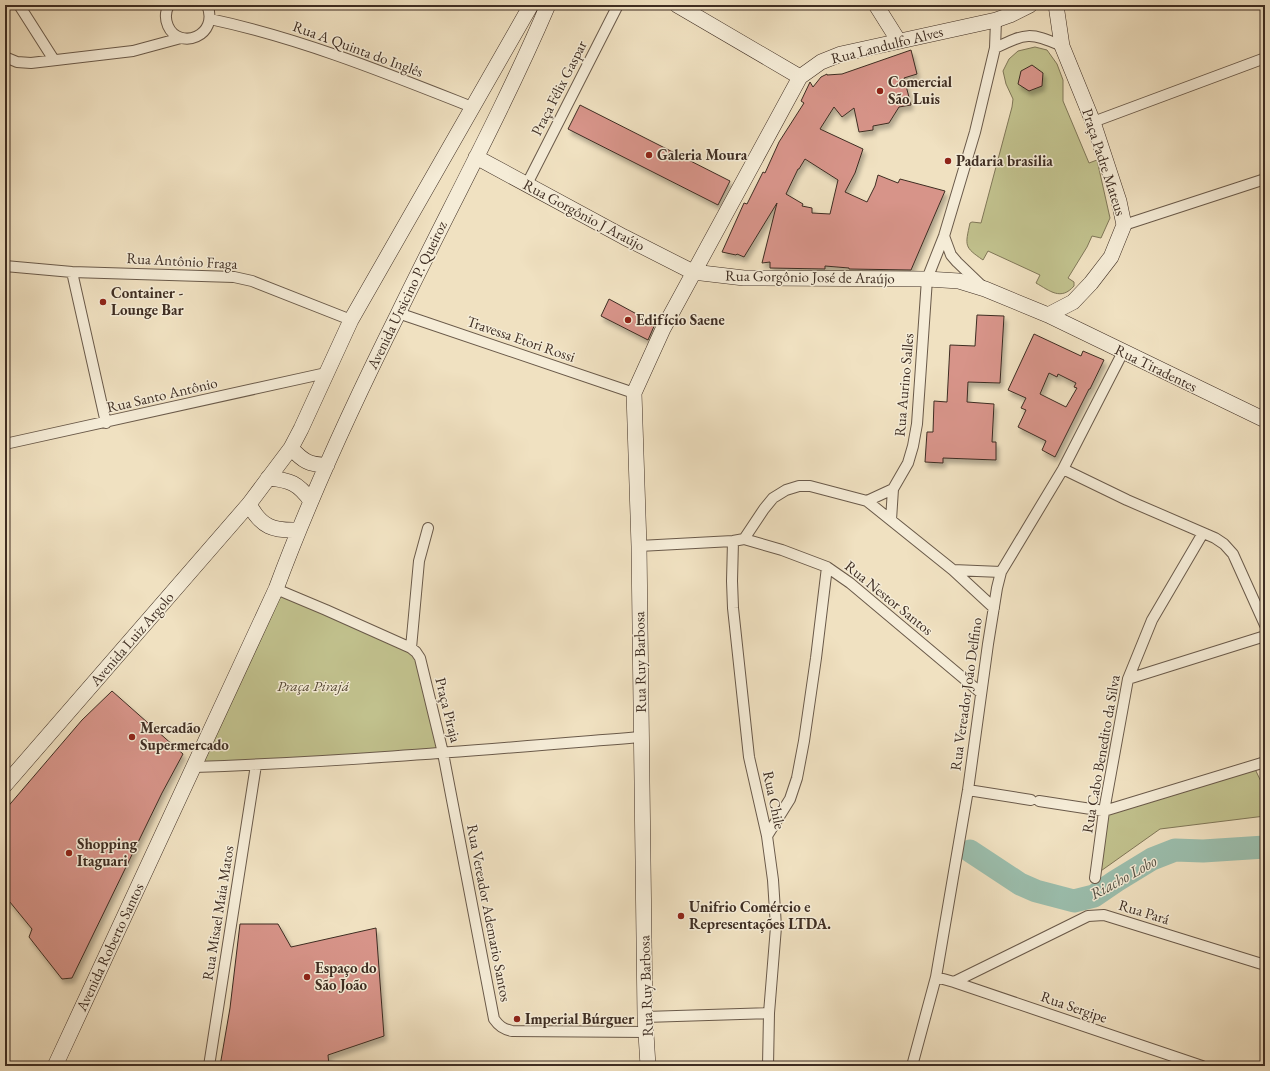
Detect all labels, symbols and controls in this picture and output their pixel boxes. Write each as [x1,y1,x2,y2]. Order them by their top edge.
street label: Rua A Quinta do Inglês [290,16,426,81]
street label: Rua Landulfo Alves [829,21,945,68]
street label: Praça Félix Gaspar [526,37,591,139]
place label: Comercial São Luis [888,72,953,108]
marker: Comercial São Luis [875,86,885,96]
street label: Praça Padre Mateus [1078,106,1131,218]
place label: Galeria Moura [657,145,748,164]
marker: Galeria Moura [644,150,654,160]
place label: Padaria brasilia [956,151,1053,170]
marker: Padaria brasilia [943,156,953,166]
street label: Rua Gorgônio J Araújo [520,174,648,255]
street label: Avenida Ursicino P. Queiroz [362,217,451,373]
street label: Rua Antônio Fraga [126,248,238,273]
street label: Rua Gorgônio José de Araújo [725,266,895,287]
place label: Container - Lounge Bar [111,283,184,319]
marker: Container - Lounge Bar [98,297,108,307]
place label: Edifício Saene [636,310,725,329]
street label: Travessa Etori Rossi [464,311,578,366]
marker: Edifício Saene [623,315,633,325]
street label: Rua Aurino Salles [890,332,918,437]
street label: Rua Tiradentes [1112,339,1201,396]
street label: Rua Santo Antônio [105,373,219,416]
street label: Rua Nestor Santos [841,556,937,639]
street label: Avenida Luiz Argolo [85,588,178,690]
street label: Rua Ruy Barbosa [629,611,650,713]
street label: Rua Vereador João Delfino [945,616,986,772]
street label: Rua Cabo Benedito da Silva [1077,673,1124,834]
street label: Praça Piraja [431,675,466,744]
park label: Praça Pirajá [277,676,350,695]
place label: Mercadão Supermercado [140,718,229,754]
marker: Mercadão Supermercado [127,732,137,742]
street label: Rua Chile [759,769,790,831]
street label: Rua Vereador Ademario Santos [463,823,516,1003]
place label: Shopping Itaguari [77,834,138,870]
street label: Rua Misael Maia Matos [197,844,238,982]
marker: Shopping Itaguari [64,848,74,858]
water label: Riacho Lobo [1086,850,1161,904]
street label: Avenida Roberto Santos [71,880,148,1015]
street label: Rua Pará [1116,895,1172,928]
place label: Unifrio Comércio e Representações LTDA. [689,897,831,933]
marker: Unifrio Comércio e Representações LTDA. [676,911,686,921]
street label: Rua Ruy Barbosa [634,935,657,1037]
place label: Espaço do São João [315,958,377,994]
marker: Espaço do São João [302,972,312,982]
street label: Rua Sergipe [1038,986,1110,1027]
place label: Imperial Búrguer [525,1009,635,1028]
marker: Imperial Búrguer [512,1014,522,1024]

